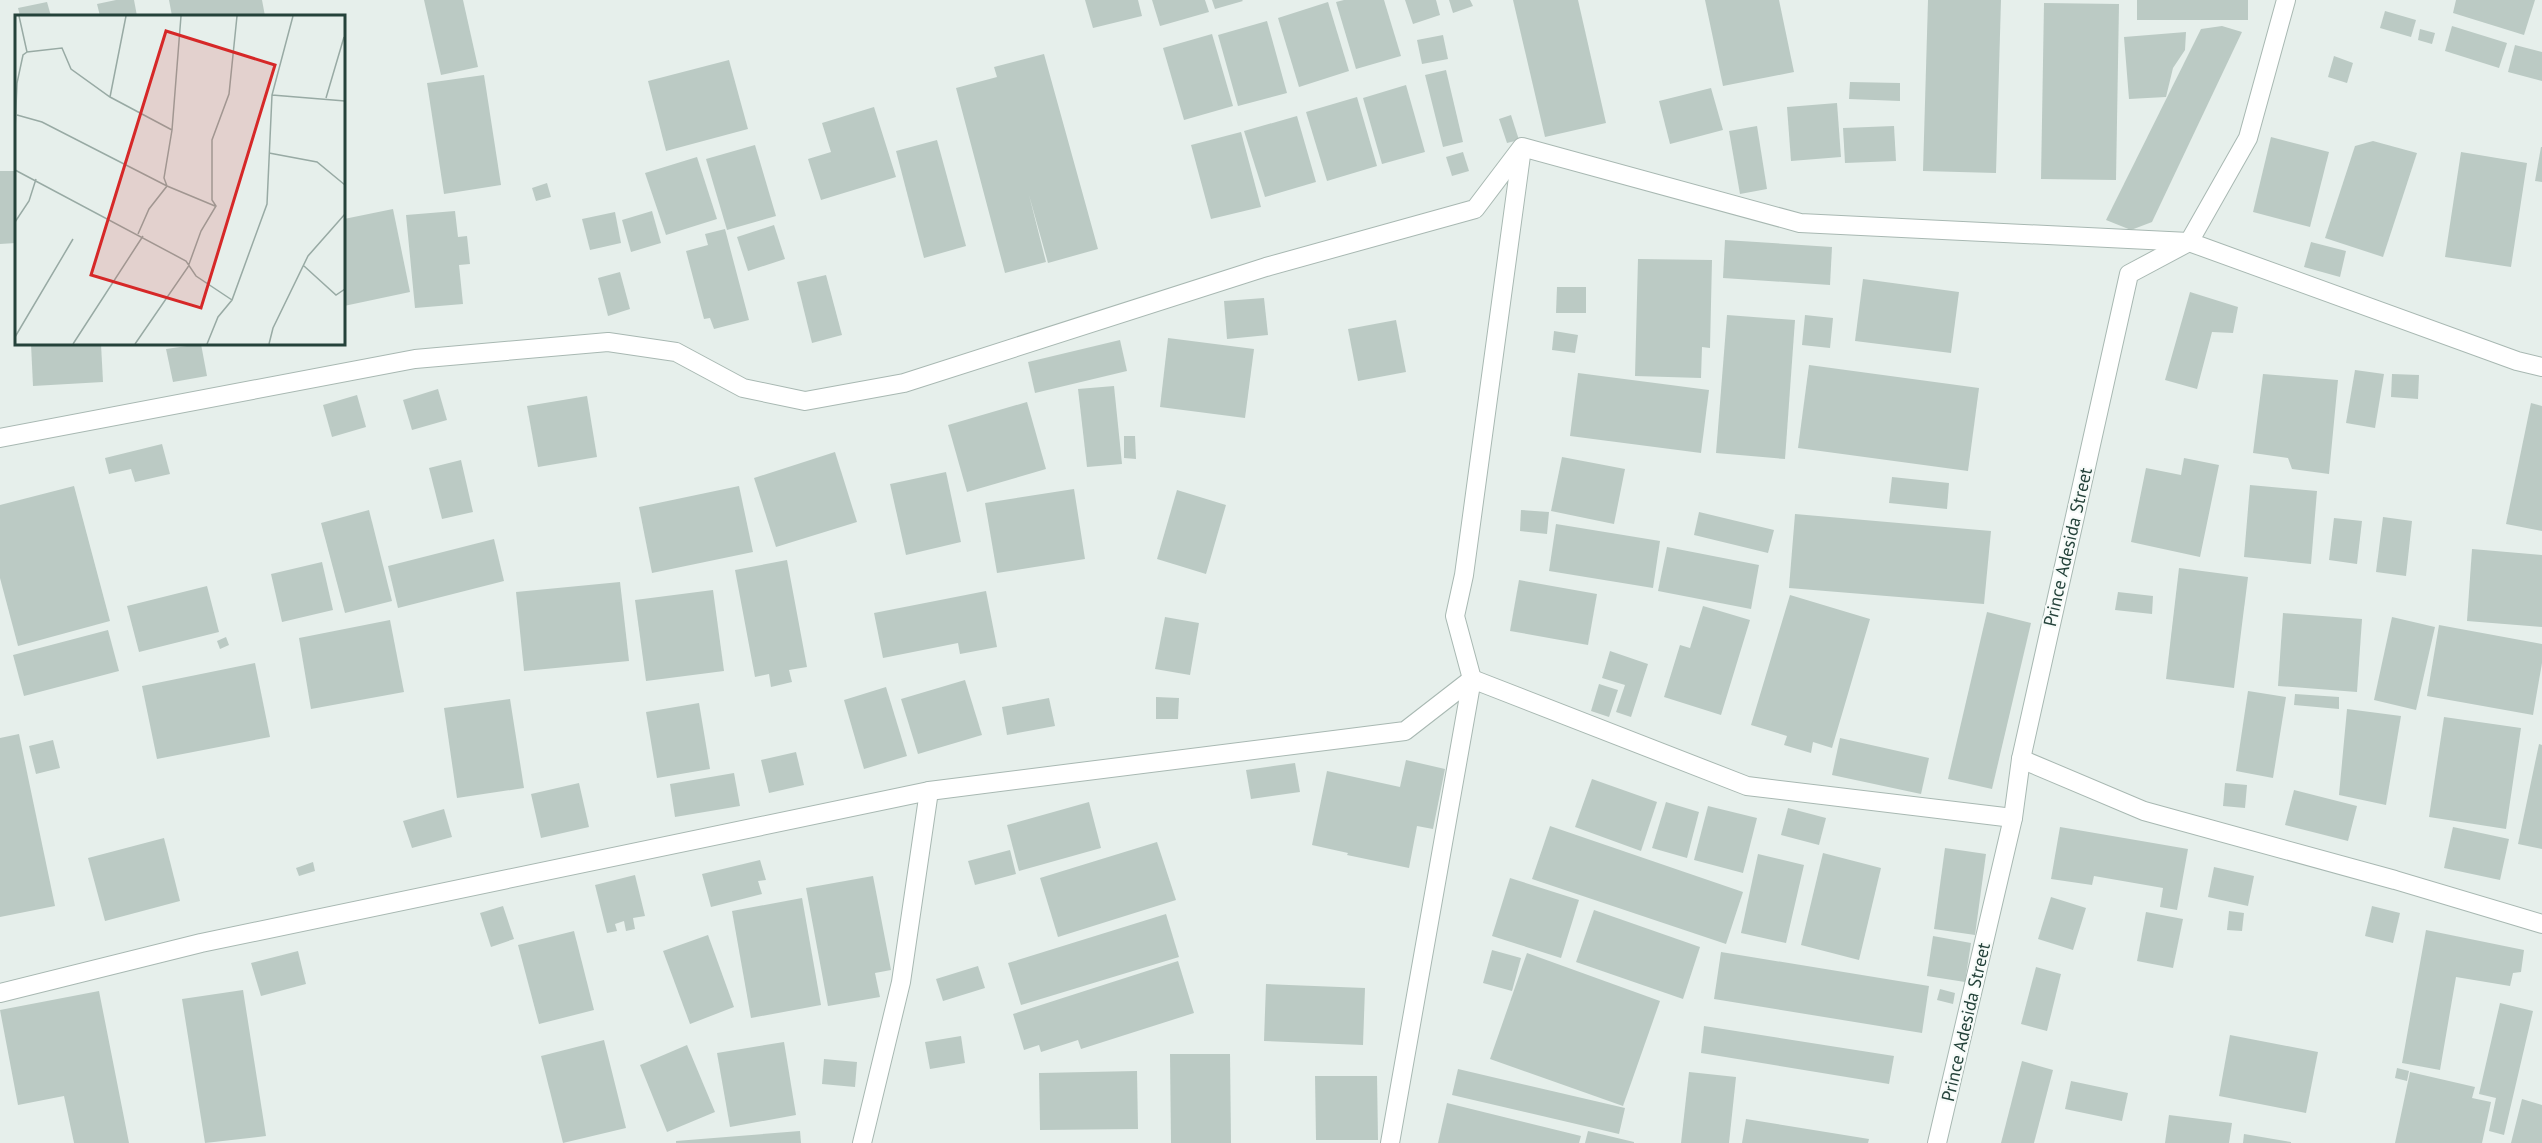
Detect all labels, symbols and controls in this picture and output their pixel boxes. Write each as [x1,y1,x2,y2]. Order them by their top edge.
inset map [15,15,345,345]
street label: Prince Adesida Street [2038,465,2097,629]
street label: Prince Adesida Street [1936,940,1995,1104]

